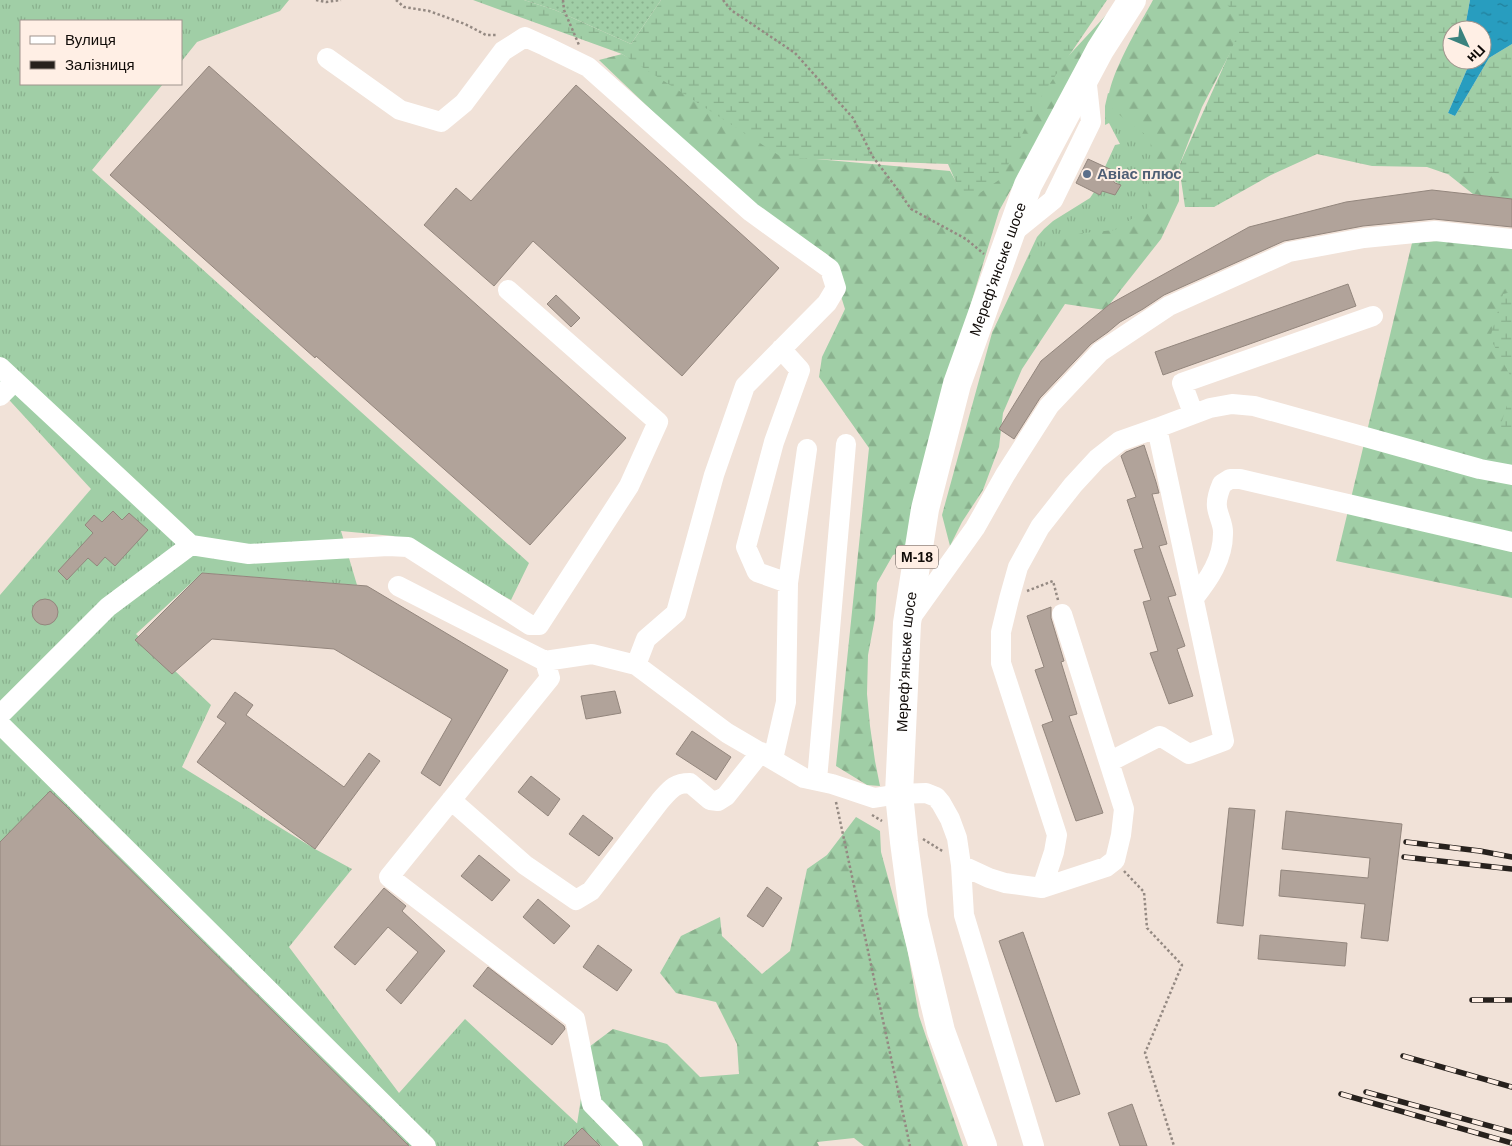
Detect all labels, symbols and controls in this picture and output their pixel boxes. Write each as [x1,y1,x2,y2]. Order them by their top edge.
legend [20,20,182,85]
north arrow [1442,20,1492,70]
text: Вулиця [65,31,116,48]
text: Пн [1464,42,1489,66]
text: Залізниця [65,56,135,73]
place label: Авіас плюс [1097,165,1182,182]
marker: Авіас плюс [1081,168,1093,180]
street label: Мереф’янське шосе [966,200,1029,338]
road number: М-18 [896,546,938,568]
street label: Мереф’янське шосе [893,590,920,732]

